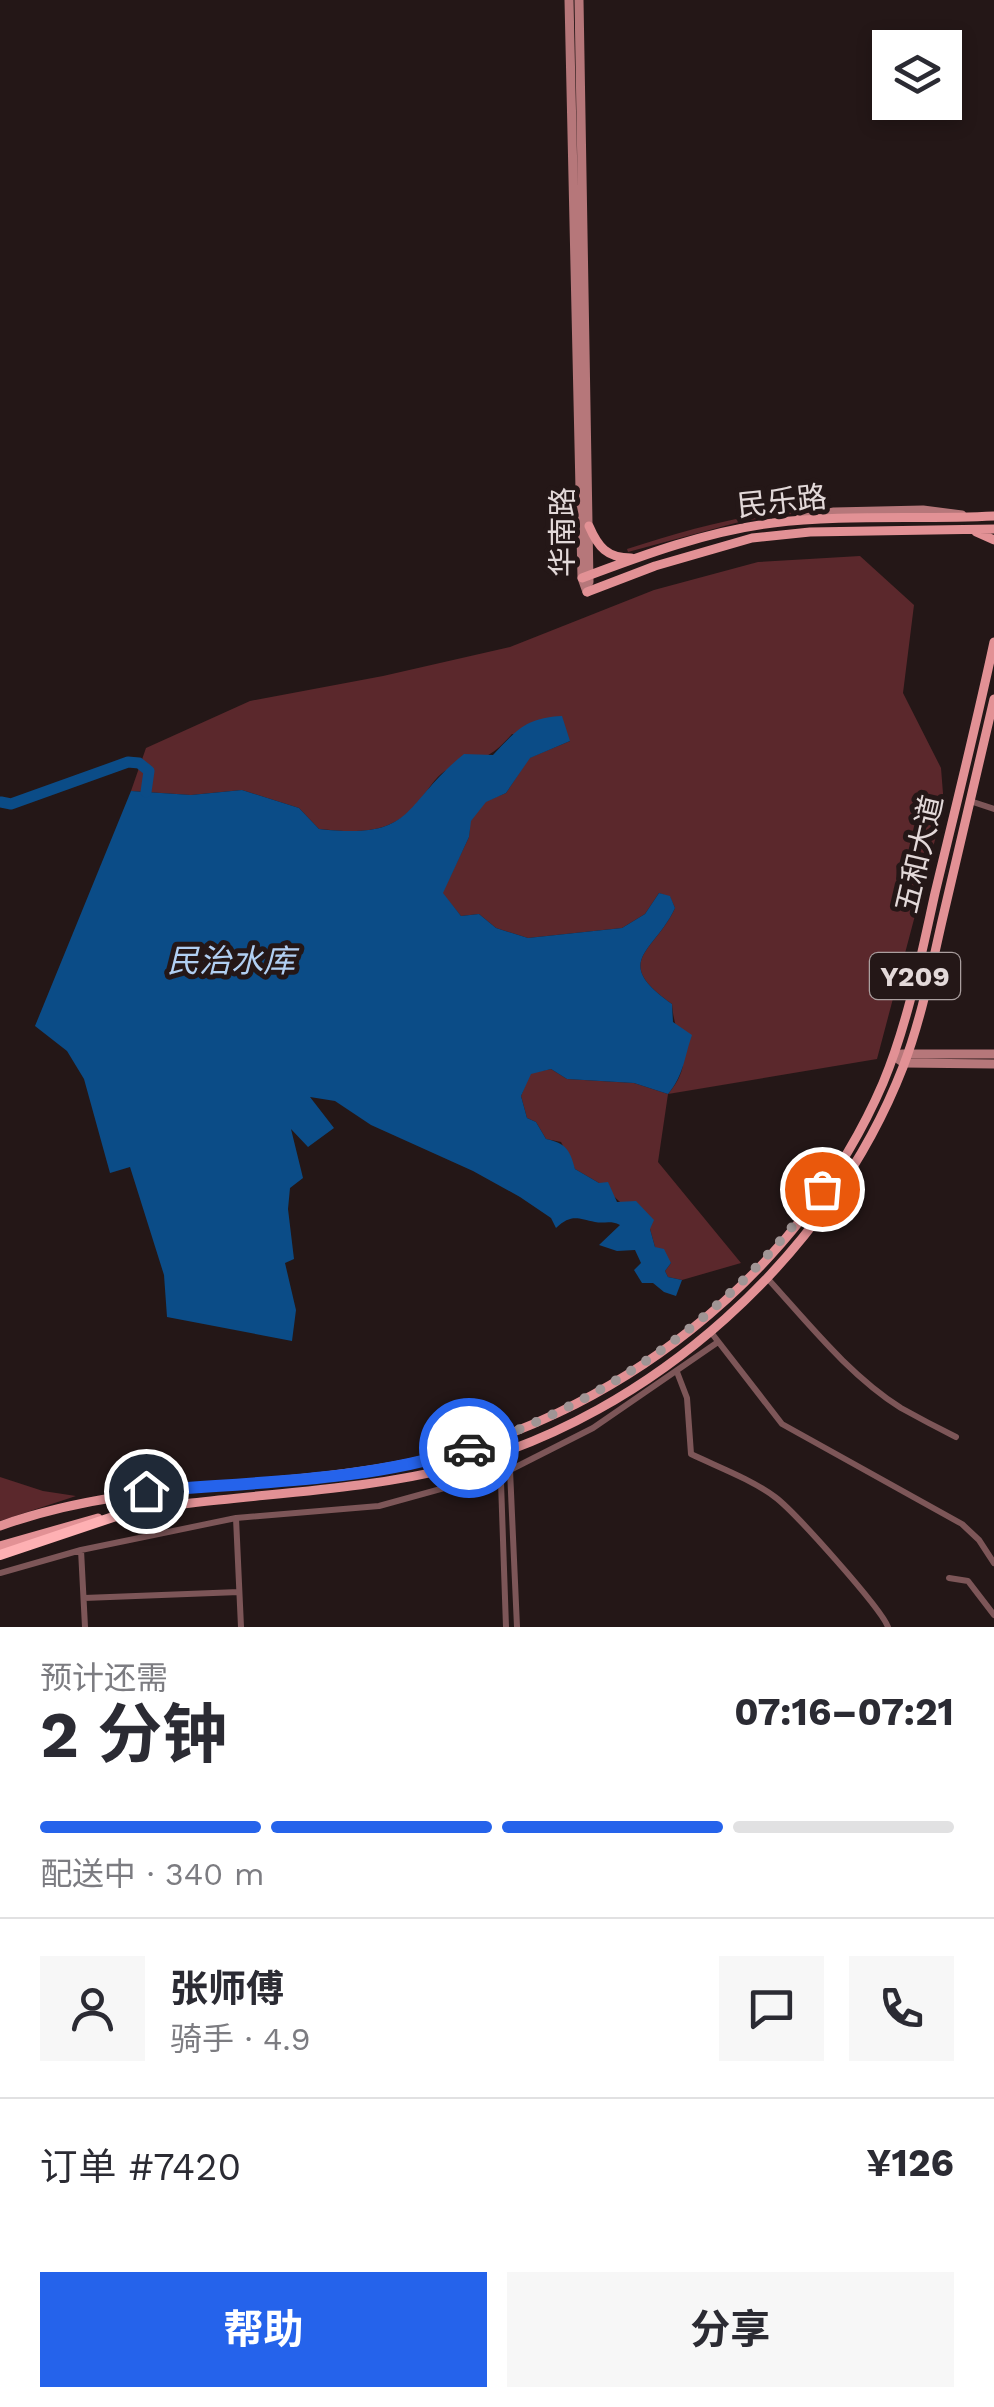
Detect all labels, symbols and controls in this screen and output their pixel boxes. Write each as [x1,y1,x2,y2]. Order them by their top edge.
map controls [872,30,962,120]
button: layers [872,30,962,120]
street label: 民乐路 [735,479,829,523]
street label: 华南路 [545,487,580,577]
street label: 五和大道 [888,792,950,916]
water label: 民治水库 [167,942,300,980]
road number: Y209 [870,953,960,999]
pin [780,1147,865,1232]
icon: bag [795,1162,850,1217]
courier [419,1398,519,1498]
icon: car [442,1421,497,1476]
pin [104,1449,189,1534]
icon: home [119,1464,174,1519]
text: 预计还需 [40,1659,168,1697]
text: 07:16–07:21 [734,1690,954,1734]
text: 2 分钟 [40,1697,227,1773]
text: 配送中 · 340 m [40,1855,265,1893]
button: person [40,1956,145,2061]
button: chat [719,1956,824,2061]
button: phone [849,1956,954,2061]
text: 张师傅 [170,1967,284,2011]
text: 骑手 · 4.9 [170,2020,311,2058]
text: ¥126 [866,2141,954,2185]
text: 订单 #7420 [40,2145,241,2189]
button: 帮助 [40,2272,487,2387]
button: 分享 [507,2272,954,2387]

